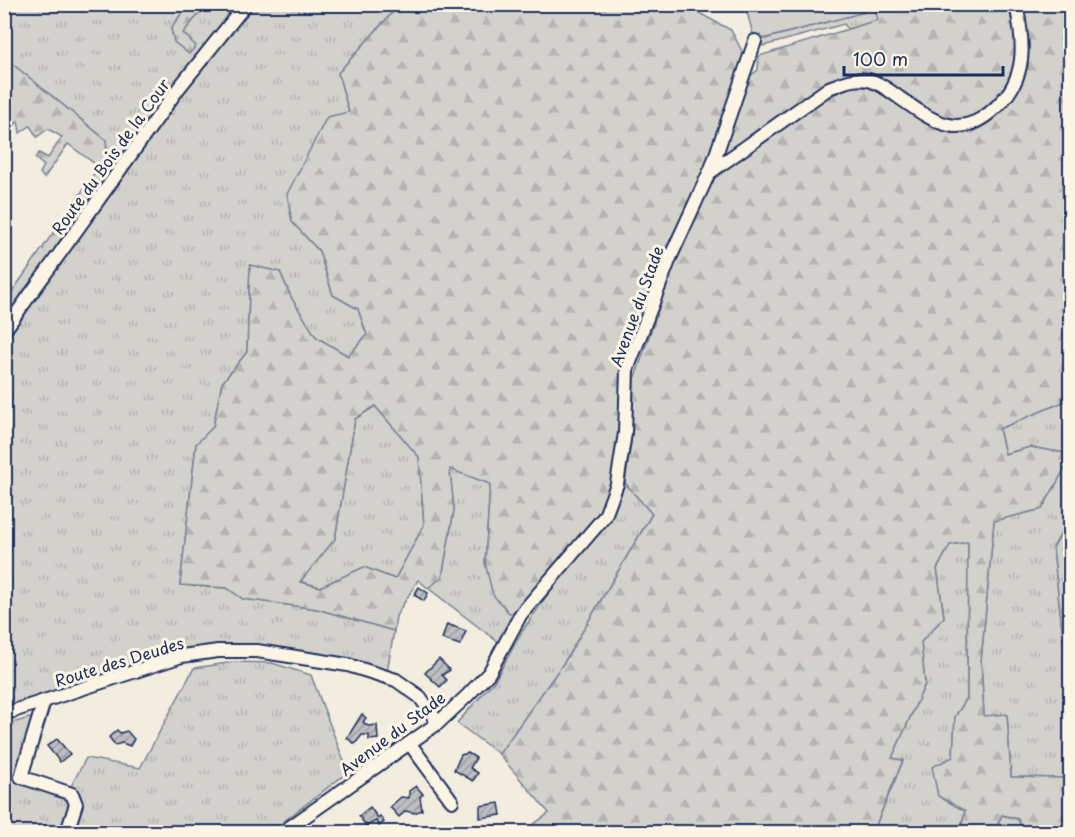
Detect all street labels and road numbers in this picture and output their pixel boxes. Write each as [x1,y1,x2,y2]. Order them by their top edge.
street label: Route du Bois de la Cour [45,73,175,239]
street label: Avenue du Stade [603,242,669,370]
street label: Route des Deudes [51,630,187,692]
street label: Avenue du Stade [334,685,450,781]

